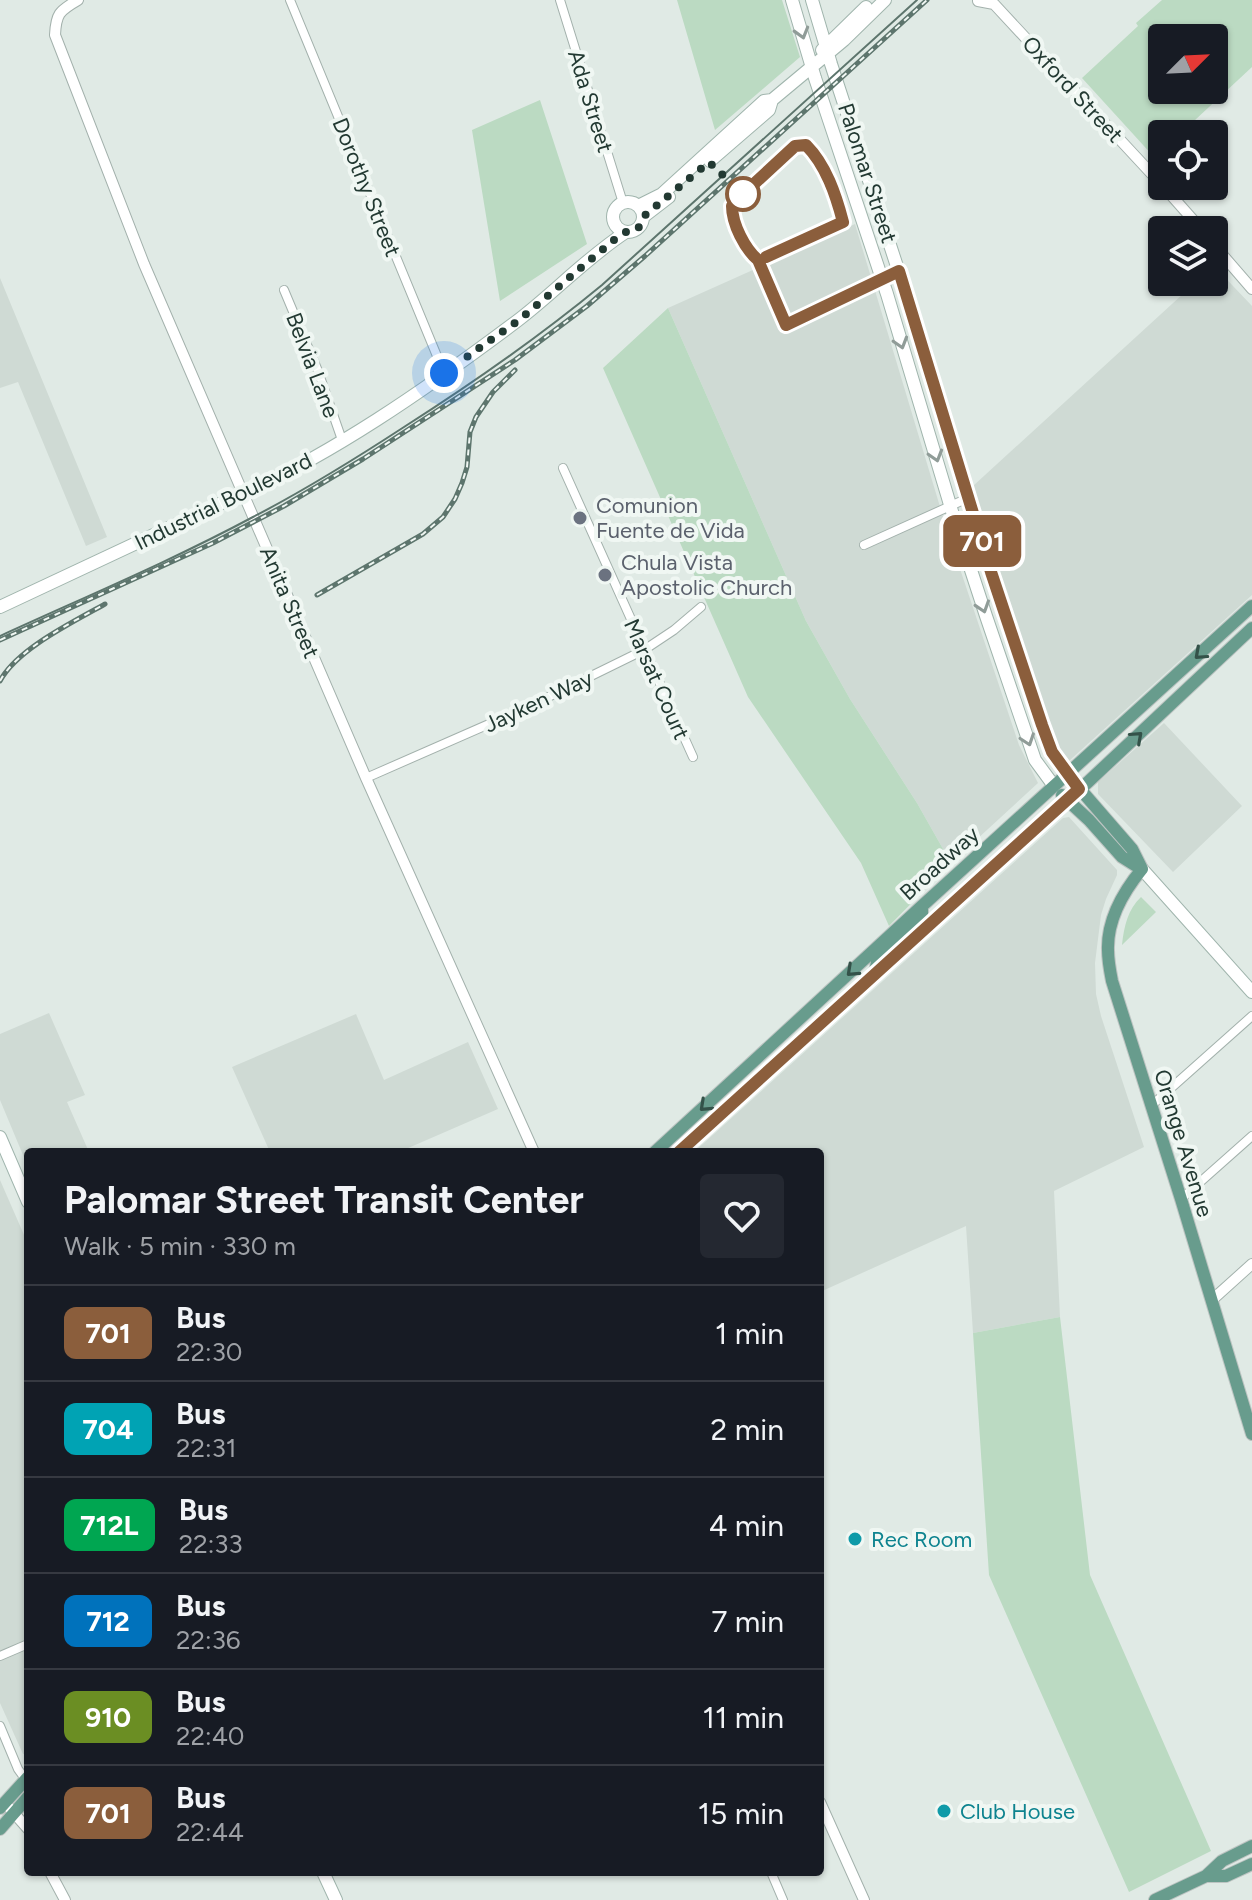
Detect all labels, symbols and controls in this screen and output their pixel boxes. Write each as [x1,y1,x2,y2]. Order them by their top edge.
north arrow [1148,24,1228,104]
map controls [1148,24,1228,296]
one-way arrow [793,26,809,39]
street label: Oxford Street [1016,31,1129,148]
street label: Ada Street [562,47,619,156]
street label: Palomar Street [832,100,903,247]
street label: Dorothy Street [326,114,407,260]
button: locate [1148,120,1228,200]
unlabelled marker [726,177,760,211]
button: layers [1148,216,1228,296]
street label: Belvia Lane [280,309,345,422]
one-way arrow [892,335,908,349]
your location [424,353,464,393]
street label: Industrial Boulevard [130,447,316,556]
one-way arrow [927,449,943,462]
place label: Comunion Fuente de Vida [596,492,745,544]
marker: Comunion Fuente de Vida [571,509,589,527]
line badge: 701 [936,515,1028,567]
text: 701 [959,524,1005,558]
street label: Anita Street [254,542,325,662]
place label: Chula Vista Apostolic Church [621,549,792,601]
marker: Chula Vista Apostolic Church [596,566,614,584]
one-way arrow [973,599,989,613]
street label: Marsat Court [618,615,695,744]
one-way arrow [1195,644,1209,659]
street label: Jayken Way [480,664,597,738]
one-way arrow [1128,731,1142,746]
one-way arrow [1018,732,1034,746]
street label: Broadway [894,820,985,906]
one-way arrow [846,961,861,975]
street label: Orange Avenue [1148,1066,1219,1220]
one-way arrow [700,1096,714,1111]
button: heart [700,1174,784,1258]
text: Palomar Street Transit Center [64,1177,584,1223]
text: Walk · 5 min · 330 m [64,1230,296,1262]
text: Bus [176,1299,225,1336]
text: 1 min [715,1315,784,1352]
text: 701 [85,1316,131,1350]
text: 22:30 [176,1336,242,1368]
text: Bus [176,1395,225,1432]
text: 2 min [711,1411,784,1448]
text: 704 [82,1412,134,1446]
text: 22:31 [176,1432,237,1464]
text: Bus [179,1491,228,1528]
text: 4 min [709,1507,784,1544]
text: 712L [80,1508,139,1542]
place label: Rec Room [871,1526,972,1553]
text: 22:33 [179,1528,243,1560]
marker: Rec Room [846,1530,864,1548]
text: Bus [176,1587,225,1624]
text: 7 min [711,1603,784,1640]
text: 712 [86,1604,130,1638]
text: 22:36 [176,1624,241,1656]
text: Bus [176,1683,225,1720]
text: 11 min [703,1699,784,1736]
text: 910 [85,1700,131,1734]
text: 22:40 [176,1720,244,1752]
text: Bus [176,1779,225,1816]
text: 15 min [698,1795,784,1832]
text: 701 [85,1796,131,1830]
place label: Club House [960,1798,1075,1825]
marker: Club House [935,1802,953,1820]
text: 22:44 [176,1816,244,1848]

